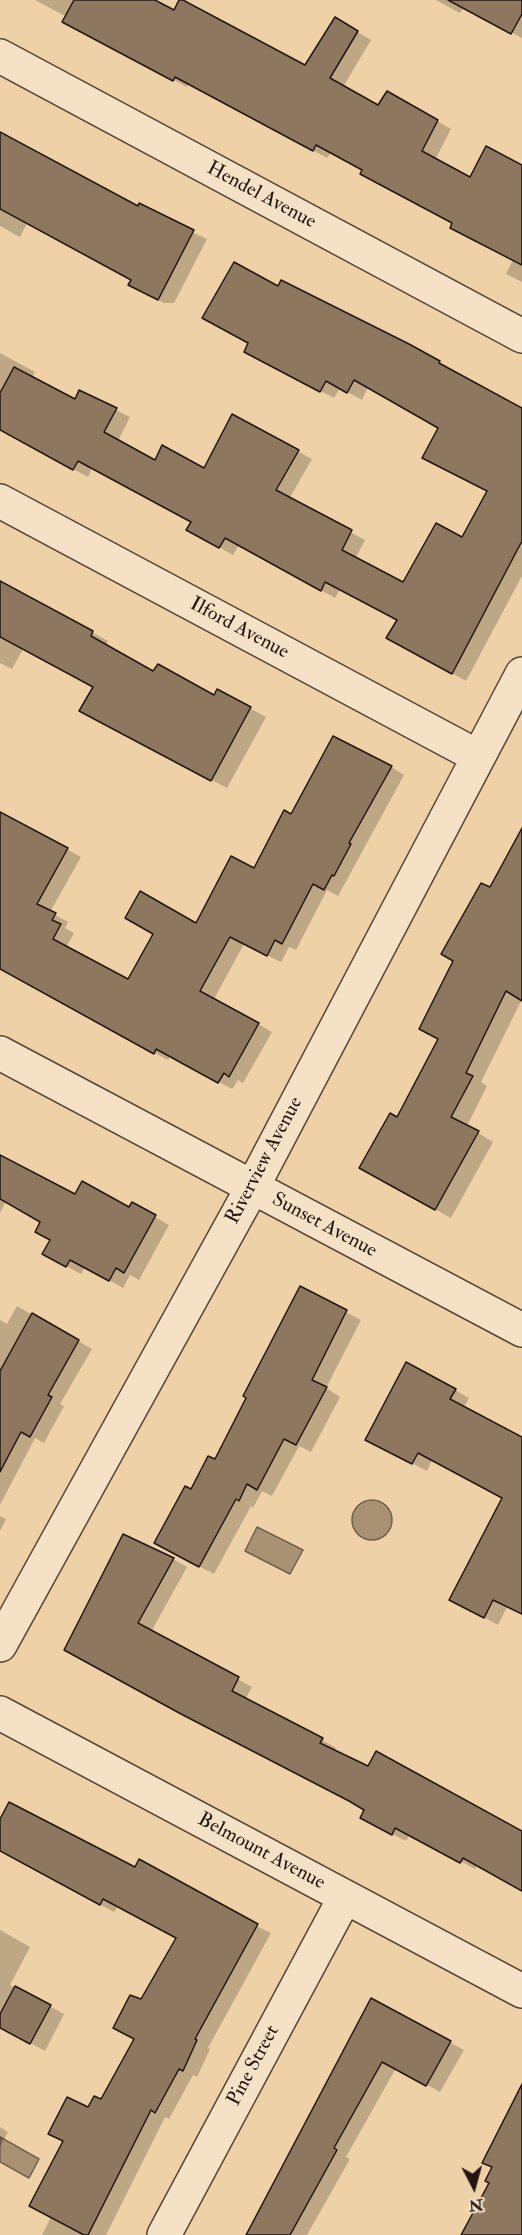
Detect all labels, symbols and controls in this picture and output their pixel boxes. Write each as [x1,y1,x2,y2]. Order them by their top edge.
street label: Hendel Avenue [202,157,320,235]
street label: Ilford Avenue [185,593,293,665]
street label: Riverview Avenue [221,1093,309,1229]
street label: Sunset Avenue [267,1188,381,1264]
street label: Belmount Avenue [193,1808,329,1896]
street label: Pine Street [223,2022,285,2110]
north arrow [444,2157,504,2217]
text: N [468,2194,484,2216]

